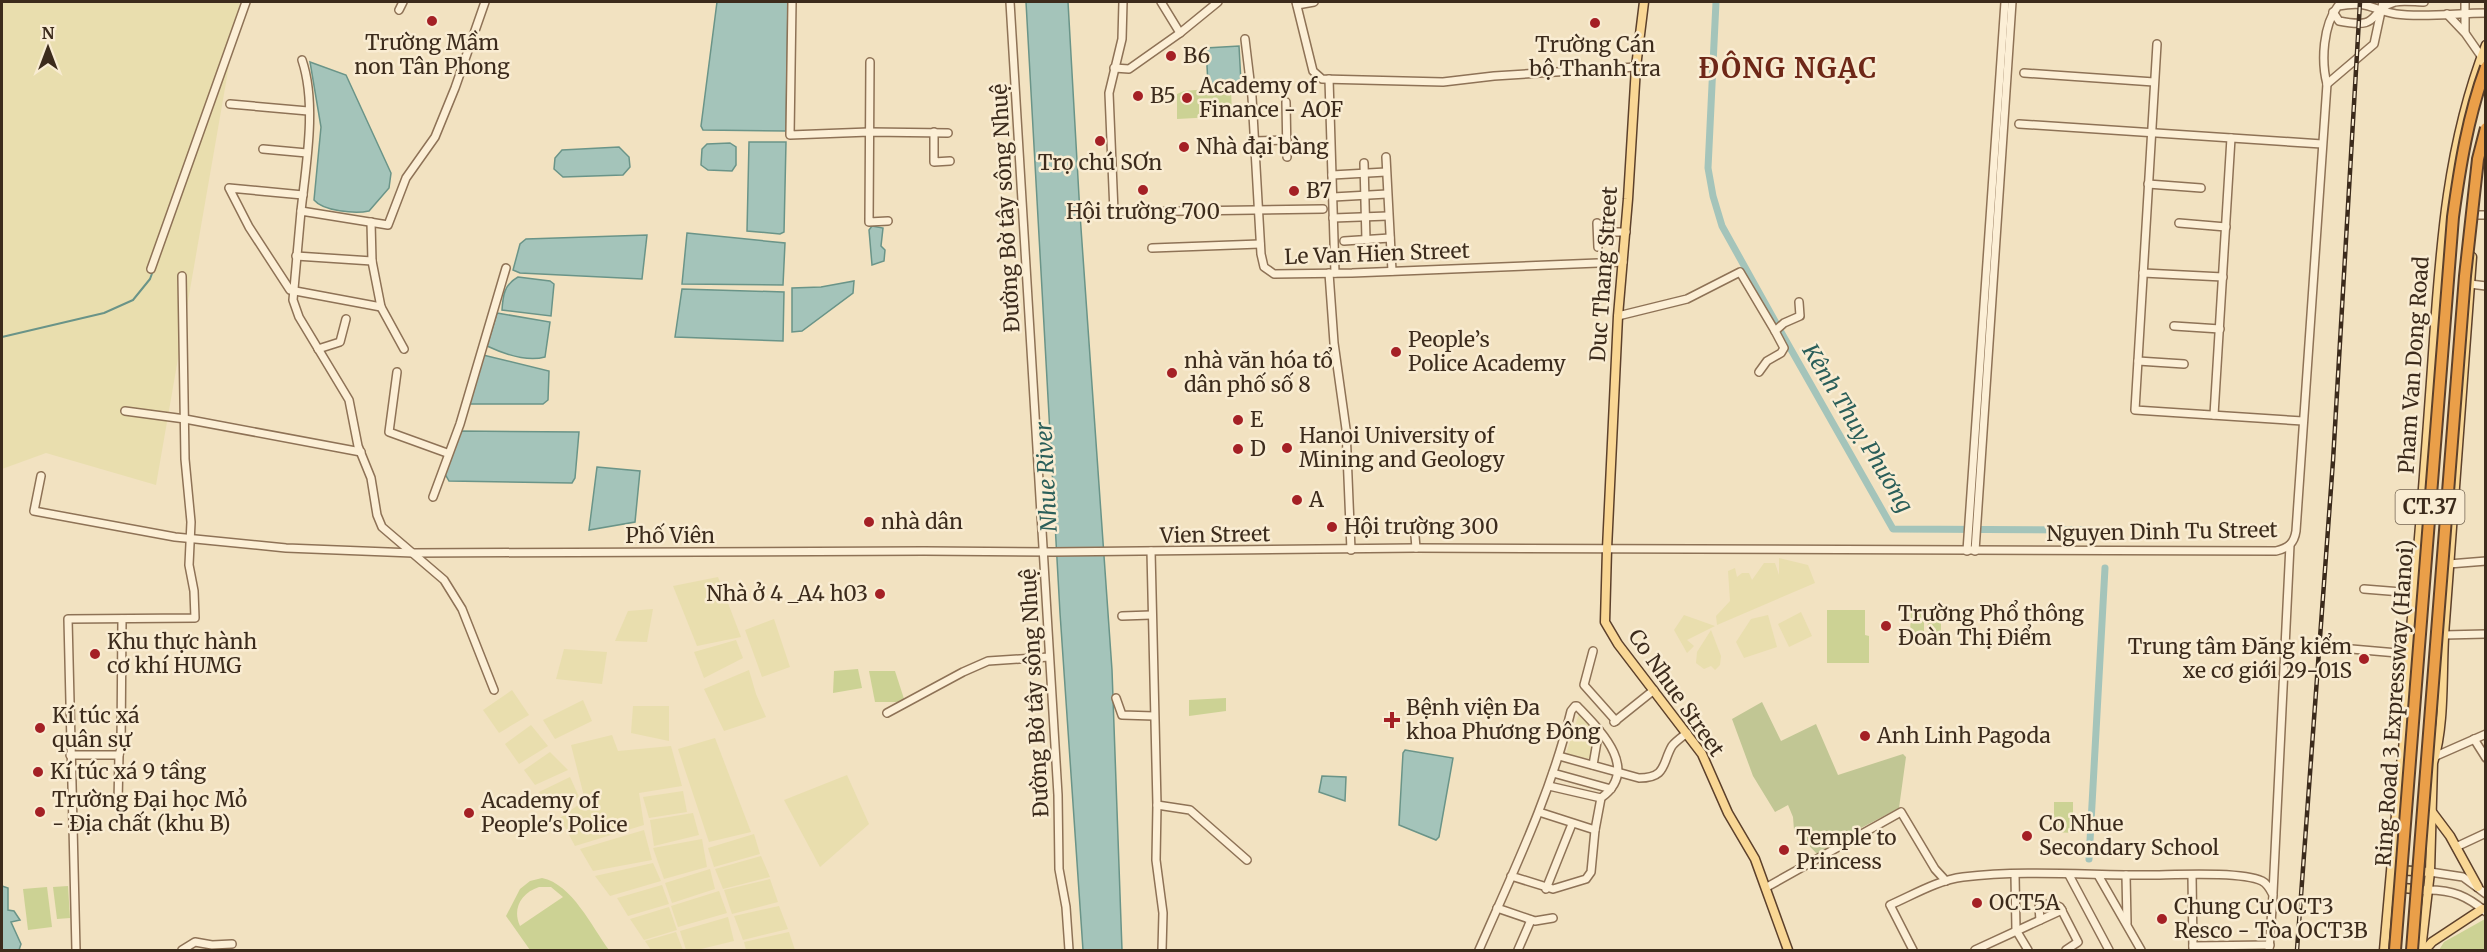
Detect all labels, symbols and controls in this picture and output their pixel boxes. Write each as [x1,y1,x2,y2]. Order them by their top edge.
marker: Trường Mầm non Tân Phong [425,14,439,28]
marker: Trường Cán bộ Thanh tra [1588,16,1602,30]
north arrow [18,18,78,78]
text: N [42,23,55,43]
place label: Trường Mầm non Tân Phong [354,29,510,80]
place label: Trường Cán bộ Thanh tra [1528,31,1661,82]
place label: B6 [1183,42,1210,69]
marker: B6 [1164,49,1178,63]
district label: ĐÔNG NGẠC [1698,50,1878,85]
place label: Academy of Finance - AOF [1198,72,1343,123]
place label: B5 [1150,82,1176,109]
street label: Đường Bờ tây sông Nhuệ [985,83,1026,333]
marker: B5 [1131,89,1145,103]
marker: Academy of Finance - AOF [1180,91,1194,105]
place label: Nhà đại bàng [1196,133,1329,160]
marker: Trọ chú SƠn [1093,134,1107,148]
marker: Nhà đại bàng [1177,140,1191,154]
place label: Trọ chú SƠn [1038,149,1162,176]
place label: B7 [1306,177,1332,204]
marker: Hội trường 700 [1136,183,1150,197]
marker: B7 [1287,184,1301,198]
street label: Duc Thang Street [1584,185,1623,363]
place label: Hội trường 700 [1066,198,1220,225]
street label: Le Van Hien Street [1284,237,1470,270]
street label: Pham Van Dong Road [2392,255,2435,475]
place label: People’s Police Academy [1408,326,1566,377]
water label: Kênh Thuỵ Phương [1796,338,1919,517]
marker: People’s Police Academy [1389,345,1403,359]
place label: nhà văn hóa tổ dân phố số 8 [1184,346,1333,398]
marker: nhà văn hóa tổ dân phố số 8 [1165,366,1179,380]
place label: E [1250,406,1264,433]
marker: E [1231,413,1245,427]
water label: Nhue River [1029,420,1063,533]
place label: Hanoi University of Mining and Geology [1299,422,1506,473]
place label: D [1250,435,1266,462]
marker: Hanoi University of Mining and Geology [1280,441,1294,455]
marker: D [1231,442,1245,456]
place label: A [1308,486,1324,513]
road number: CT.37 [2396,490,2464,524]
marker: A [1290,493,1304,507]
place label: nhà dân [881,508,963,535]
place label: Hội trường 300 [1344,513,1499,540]
marker: nhà dân [862,515,876,529]
street label: Nguyen Dinh Tu Street [2046,516,2278,547]
street label: Vien Street [1159,520,1270,549]
marker: Hội trường 300 [1325,520,1339,534]
street label: Phố Viên [625,522,715,549]
street label: Ring Road 3 Expressway (Hanoi) [2370,539,2419,867]
street label: Đường Bờ tây sông Nhuệ [1014,568,1055,818]
place label: Nhà ở 4 _A4 h03 [706,580,868,607]
marker: Nhà ở 4 _A4 h03 [873,587,887,601]
place label: Trường Phổ thông Đoàn Thị Điểm [1898,599,2084,651]
marker: Trường Phổ thông Đoàn Thị Điểm [1879,619,1893,633]
street label: Co Nhue Street [1622,624,1730,762]
place label: Khu thực hành cơ khí HUMG [107,628,257,679]
place label: Trung tâm Đăng kiểm xe cơ giới 29-01S [2128,632,2352,684]
marker: Khu thực hành cơ khí HUMG [88,647,102,661]
marker: Trung tâm Đăng kiểm xe cơ giới 29-01S [2357,652,2371,666]
place label: Bệnh viện Đa khoa Phương Đông [1406,694,1601,745]
place label: Kí túc xá quân sự [52,702,140,753]
marker: Bệnh viện Đa khoa Phương Đông [1383,711,1401,729]
marker: Kí túc xá quân sự [33,721,47,735]
place label: Anh Linh Pagoda [1876,722,2051,749]
marker: Anh Linh Pagoda [1858,729,1872,743]
place label: Kí túc xá 9 tầng [50,758,207,785]
marker: Kí túc xá 9 tầng [31,765,45,779]
place label: Trường Đại học Mỏ - Địa chất (khu B) [52,786,247,837]
place label: Academy of People's Police [480,787,628,838]
marker: Trường Đại học Mỏ - Địa chất (khu B) [33,805,47,819]
marker: Academy of People's Police [462,806,476,820]
place label: Co Nhue Secondary School [2039,810,2220,861]
place label: Temple to Princess [1796,824,1897,875]
marker: Co Nhue Secondary School [2020,829,2034,843]
marker: Temple to Princess [1777,843,1791,857]
place label: OCT5A [1989,889,2060,916]
place label: Chung Cư OCT3 Resco - Tòa OCT3B [2174,893,2368,944]
marker: OCT5A [1970,896,1984,910]
marker: Chung Cư OCT3 Resco - Tòa OCT3B [2155,912,2169,926]

